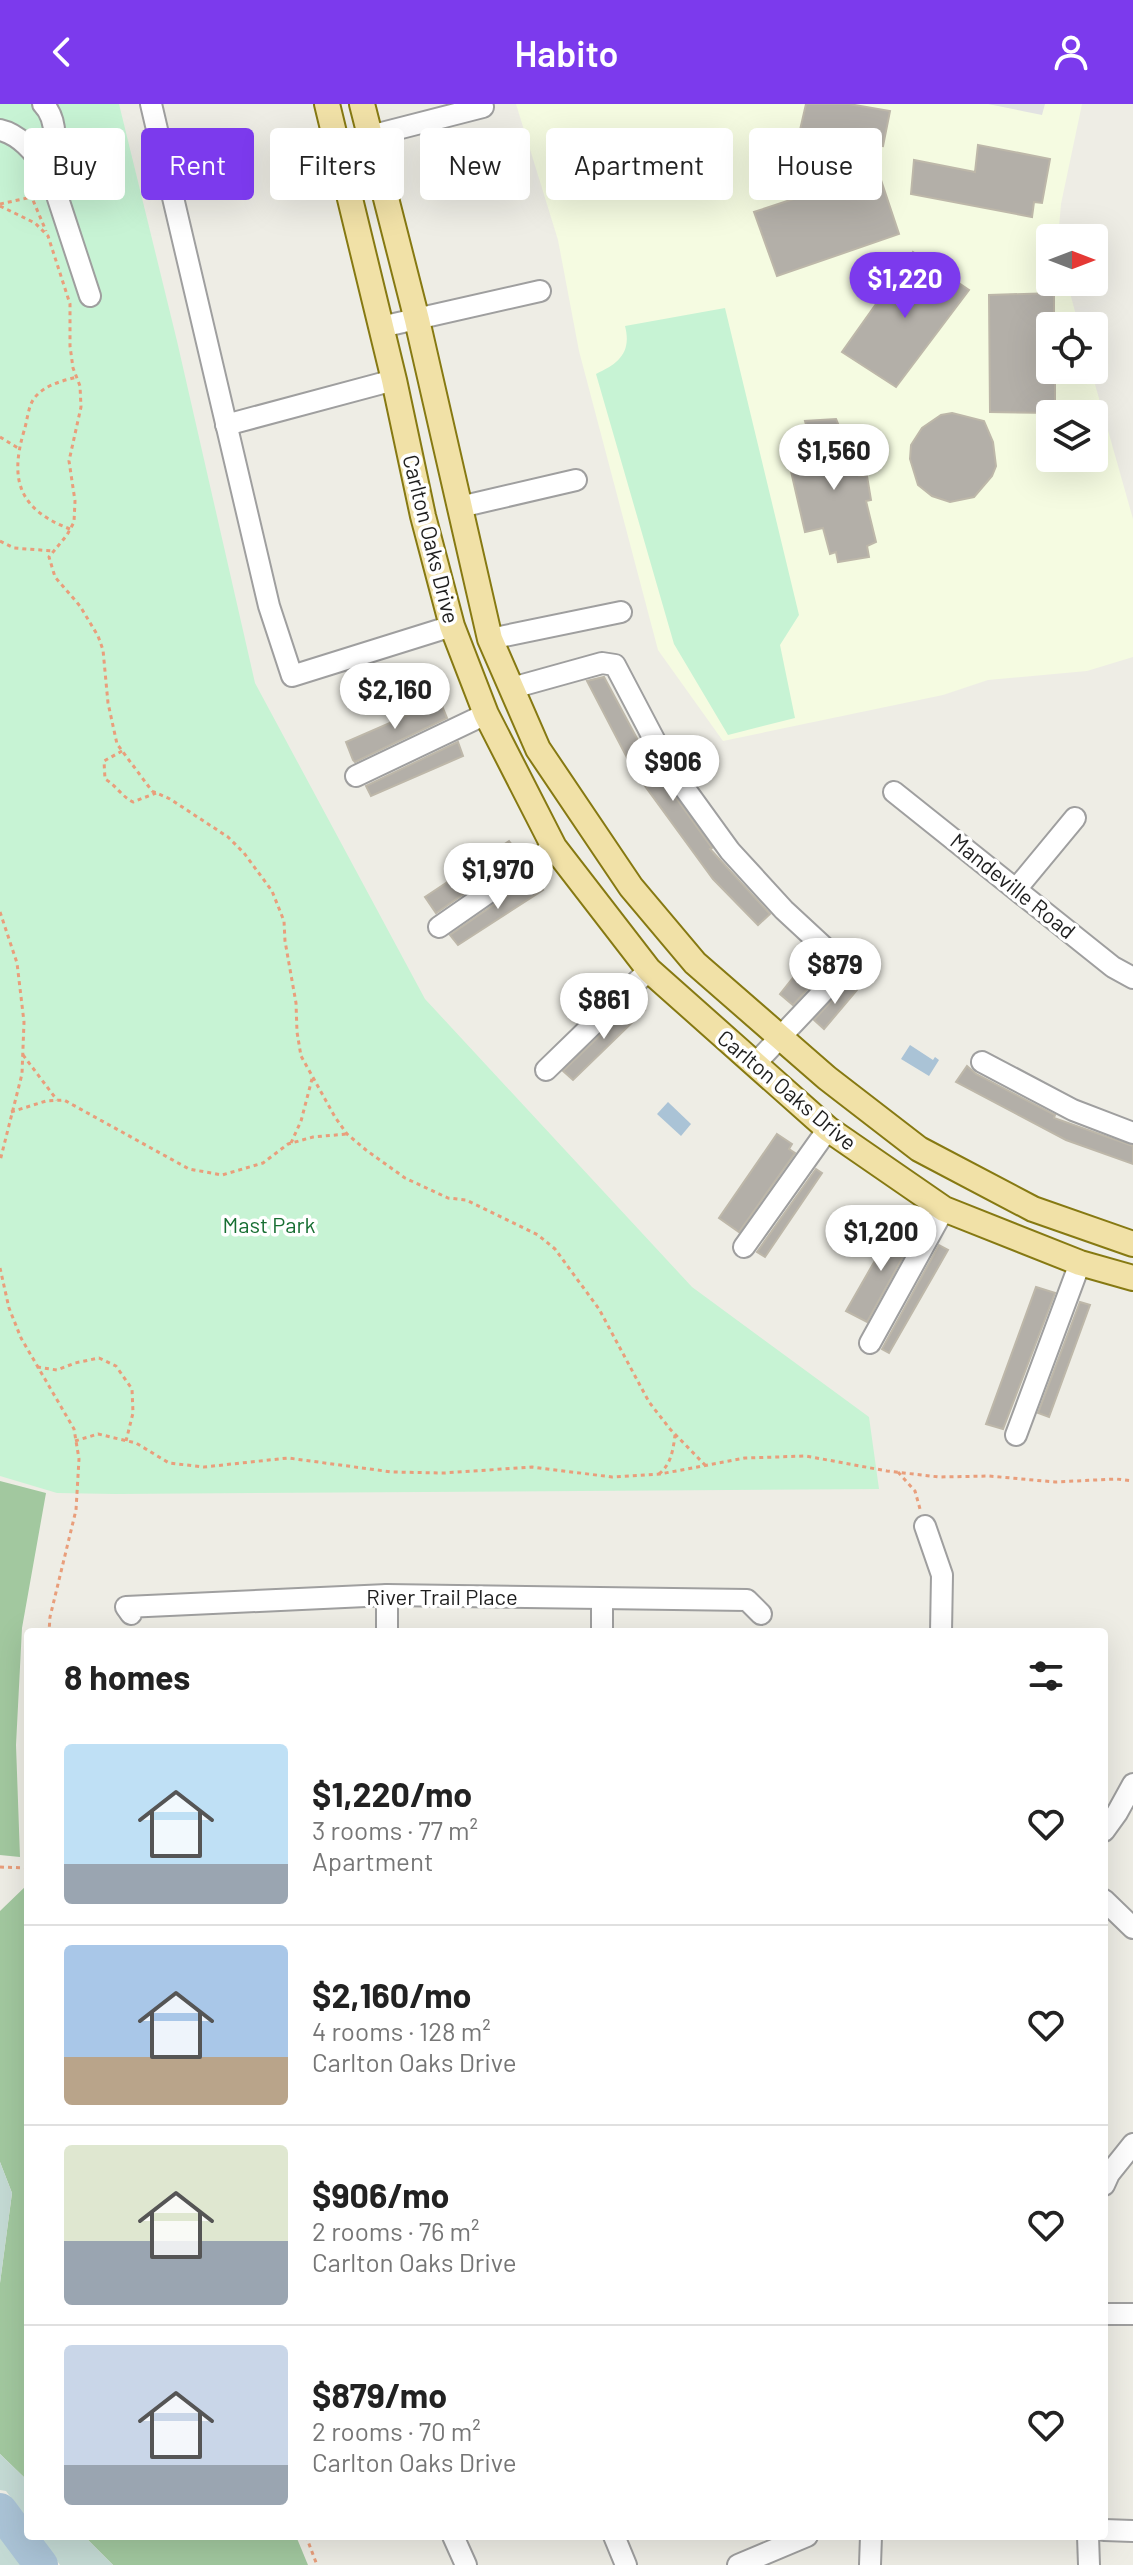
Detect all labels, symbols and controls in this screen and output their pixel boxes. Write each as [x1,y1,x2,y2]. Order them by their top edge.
icon: back [40,30,84,74]
icon: person [1049,30,1093,74]
text: Habito [514,31,619,74]
chip: Buy [24,128,125,200]
chip: Rent [141,128,254,200]
chip: Filters [270,128,404,200]
chip: New [420,128,530,200]
chip: Apartment [546,128,733,200]
chip: House [749,128,882,200]
north arrow [1036,224,1108,296]
map controls [1036,224,1108,472]
pin: $1,220 [840,252,970,320]
text: $1,220 [868,262,942,293]
button: locate [1036,312,1108,384]
button: layers [1036,400,1108,472]
pin: $1,560 [769,424,899,492]
text: $1,560 [797,434,871,465]
street label: Carlton Oaks Drive [398,452,466,626]
pin: $2,160 [330,663,460,731]
text: $2,160 [358,673,432,704]
pin: $906 [626,735,720,803]
text: $906 [644,745,702,776]
street label: Mandeville Road [946,827,1081,943]
pin: $1,970 [433,843,563,911]
text: $1,970 [462,853,534,884]
pin: $879 [788,938,882,1006]
text: $879 [807,948,863,979]
pin: $861 [557,973,651,1041]
text: $861 [578,983,630,1014]
street label: Carlton Oaks Drive [713,1024,862,1155]
pin: $1,200 [816,1205,946,1273]
park label: Mast Park [222,1211,316,1237]
text: $1,200 [843,1215,919,1246]
street label: River Trail Place [366,1583,518,1609]
icon: filters [1024,1654,1068,1698]
text: 8 homes [64,1656,190,1697]
text: $1,220/mo [312,1773,472,1814]
icon: home [128,1776,224,1872]
icon: heart [1024,1802,1068,1846]
text: 3 rooms · 77 m² [312,1814,478,1845]
text: Apartment [312,1845,433,1876]
text: $2,160/mo [312,1974,472,2015]
icon: home [128,1977,224,2073]
icon: heart [1024,2003,1068,2047]
text: 4 rooms · 128 m² [312,2015,491,2046]
text: Carlton Oaks Drive [312,2046,517,2077]
text: $906/mo [312,2174,449,2215]
icon: home [128,2177,224,2273]
icon: heart [1024,2203,1068,2247]
text: 2 rooms · 76 m² [312,2215,480,2246]
text: Carlton Oaks Drive [312,2246,517,2277]
text: $879/mo [312,2374,447,2415]
icon: home [128,2377,224,2473]
icon: heart [1024,2403,1068,2447]
text: 2 rooms · 70 m² [312,2415,481,2446]
text: Carlton Oaks Drive [312,2446,517,2477]

